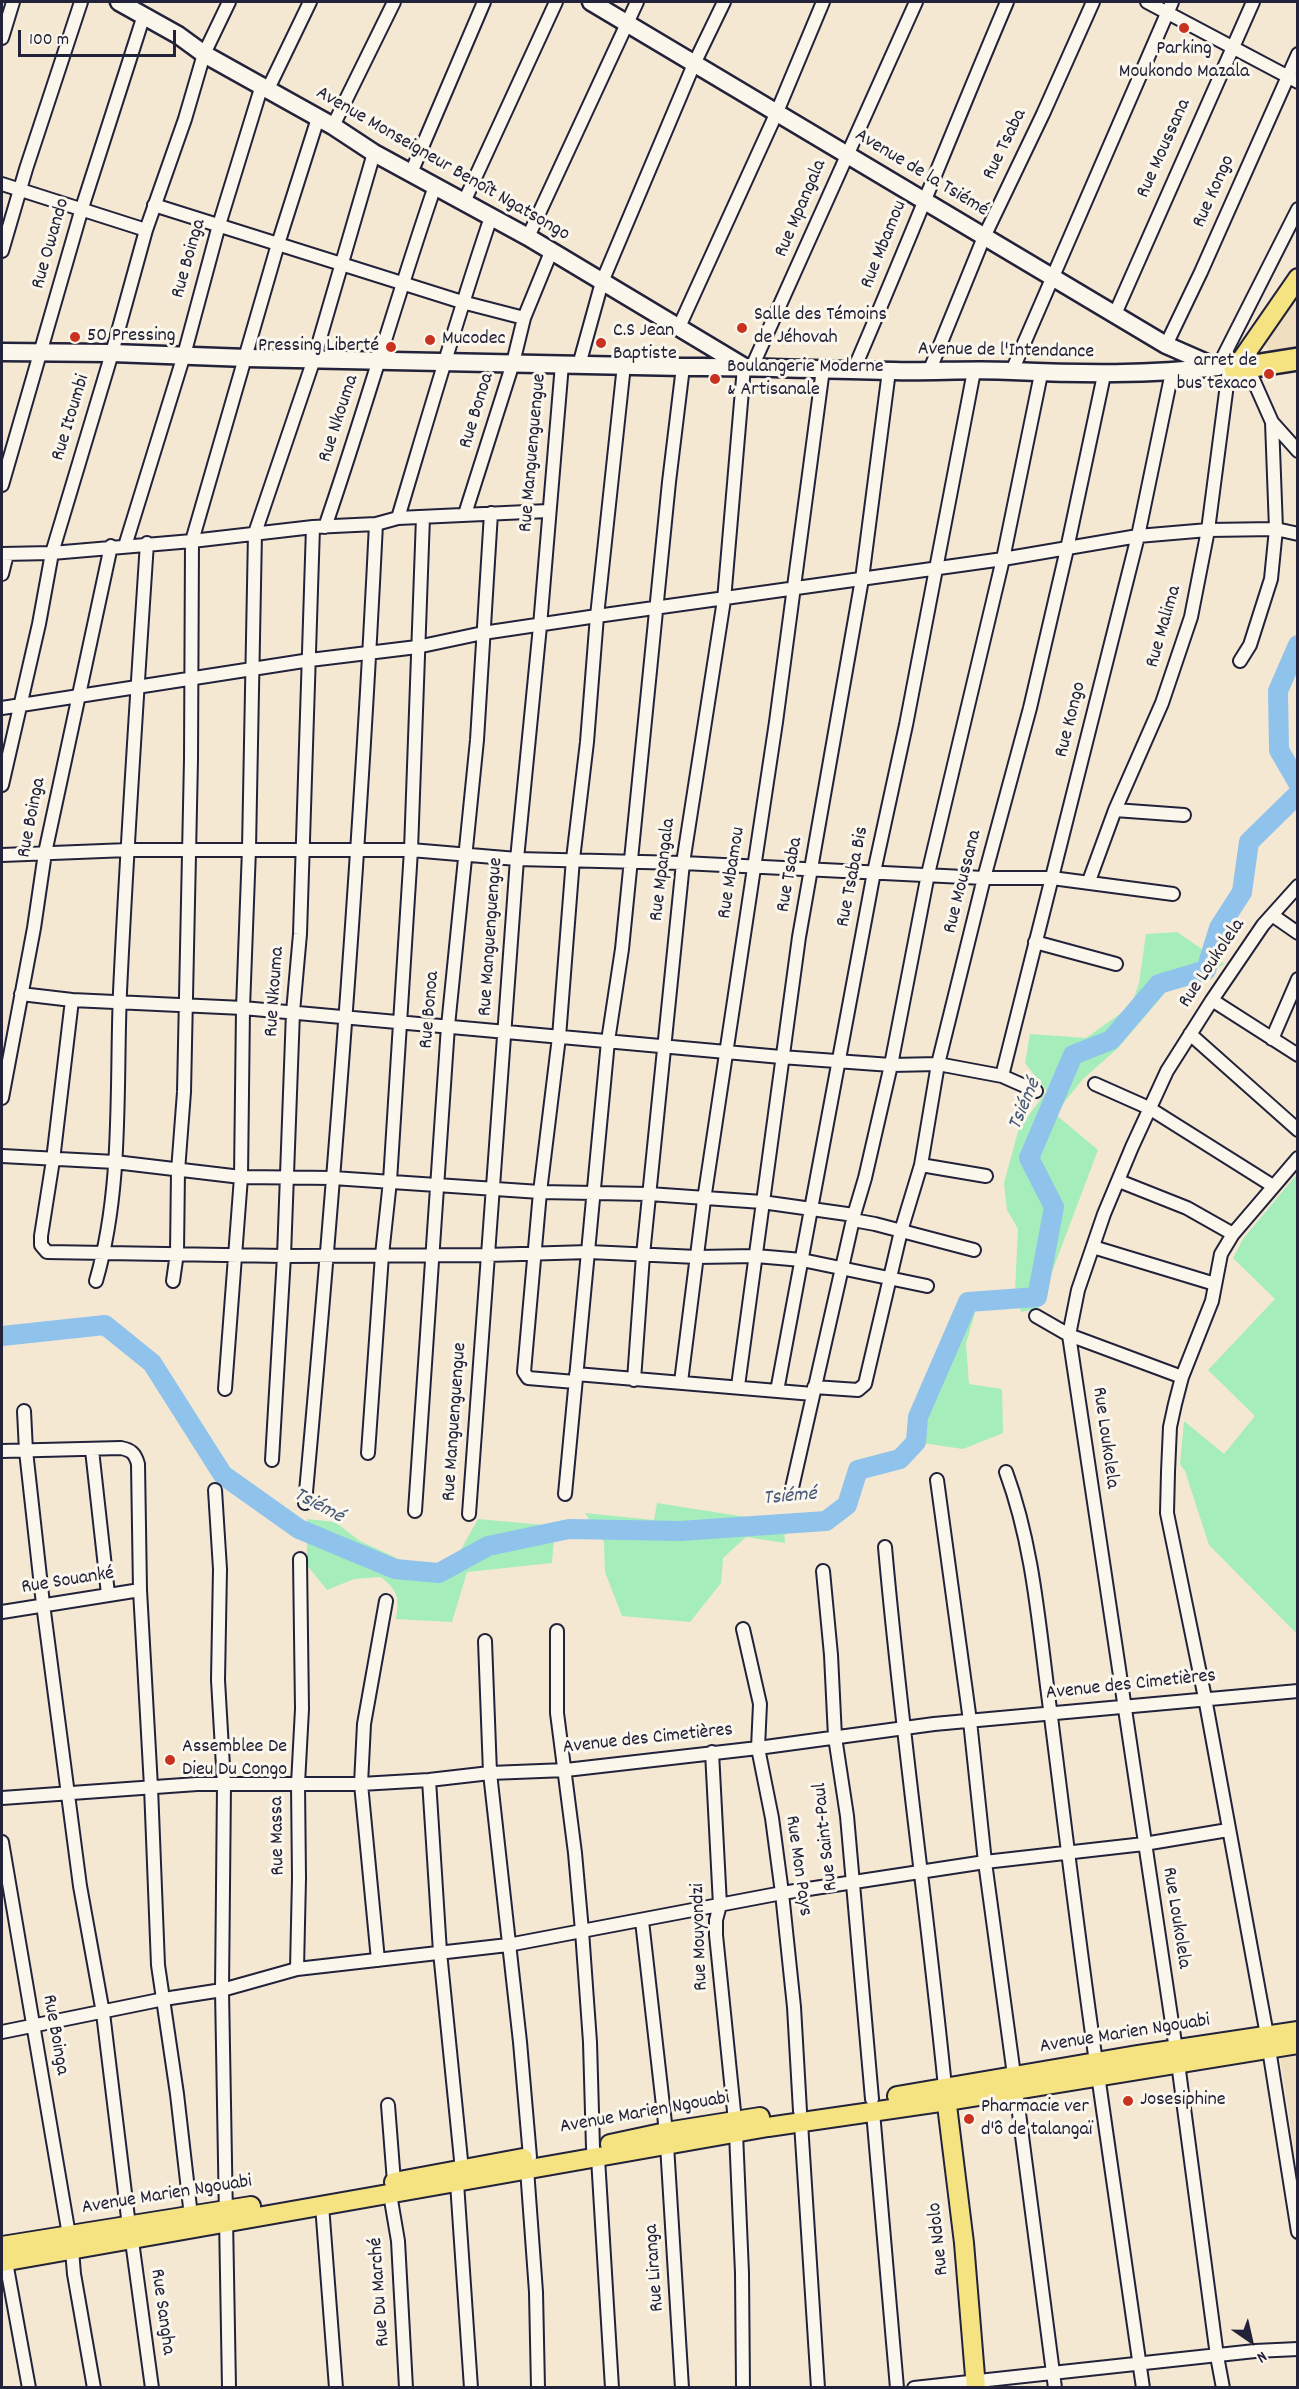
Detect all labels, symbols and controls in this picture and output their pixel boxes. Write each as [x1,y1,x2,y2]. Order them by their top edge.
scale bar [21,18,178,56]
marker: Parking Moukondo Mazala [1177,21,1191,35]
text: 100 m [29,28,69,53]
place label: Parking Moukondo Mazala [1119,38,1249,85]
street label: Avenue Monseigneur Benoît Ngatsongo [311,82,573,248]
street label: Rue Moussana [1133,96,1197,202]
street label: Rue Tsaba [979,106,1033,184]
street label: Avenue de la Tsiémé [850,125,992,223]
street label: Rue Kongo [1188,152,1242,232]
street label: Rue Mpangala [771,157,833,261]
street label: Rue Owando [28,196,76,292]
street label: Rue Mbamou [856,198,914,292]
street label: Rue Boinga [167,217,213,301]
place label: Salle des Témoins de Jéhovah [754,304,887,351]
place label: C.S Jean Baptiste [613,320,677,367]
marker: Salle des Témoins de Jéhovah [735,321,749,335]
place label: 50 Pressing [87,325,176,349]
place label: Mucodec [442,328,505,352]
marker: 50 Pressing [68,330,82,344]
marker: Mucodec [423,333,437,347]
place label: Pressing Liberté [258,335,379,359]
marker: C.S Jean Baptiste [594,336,608,350]
street label: Avenue de l'Intendance [918,338,1094,366]
marker: Pressing Liberté [384,340,398,354]
place label: arret de bus texaco [1177,350,1257,397]
place label: Boulangerie Moderne & Artisanale [727,356,884,403]
marker: arret de bus texaco [1262,367,1276,381]
street label: Rue Bonoa [455,370,501,452]
street label: Rue Itoumbi [48,372,96,464]
street label: Rue Nkouma [315,372,365,466]
marker: Boulangerie Moderne & Artisanale [708,372,722,386]
street label: Rue Manguenguengue [515,373,553,533]
street label: Rue Malima [1142,583,1188,671]
street label: Rue Kongo [1051,680,1093,760]
street label: Rue Boinga [13,776,53,860]
street label: Rue Mpangala [646,817,682,923]
street label: Rue Mbamou [714,825,752,921]
street label: Rue Tsaba Bis [833,825,875,929]
street label: Rue Moussana [940,828,988,936]
street label: Rue Tsaba [773,836,809,914]
street label: Rue Manguenguengue [474,857,510,1017]
street label: Rue Loukolela [1174,915,1252,1013]
street label: Rue Nkouma [261,946,291,1038]
street label: Rue Bonoa [416,970,446,1050]
water label: Tsiémé [1004,1075,1048,1135]
street label: Rue Manguenguengue [438,1342,474,1502]
street label: Rue Loukolela [1085,1386,1123,1490]
water label: Tsiémé [288,1483,348,1531]
water label: Tsiémé [762,1483,818,1513]
street label: Rue Souanké [20,1563,116,1601]
street label: Avenue des Cimetières [1045,1665,1217,1707]
street label: Avenue des Cimetières [562,1719,734,1761]
place label: Assemblee De Dieu Du Congo [182,1736,287,1783]
marker: Assemblee De Dieu Du Congo [163,1753,177,1767]
street label: Rue Saint-Paul [809,1782,845,1892]
street label: Rue Massa [266,1796,292,1876]
street label: Rue Mon Pays [778,1814,816,1918]
street label: Rue Loukolela [1155,1866,1195,1970]
street label: Rue Mouyondzi [687,1883,715,1991]
street label: Rue Boinga [35,1993,73,2077]
street label: Avenue Marien Ngouabi [1038,2010,1212,2060]
street label: Avenue Marien Ngouabi [558,2087,732,2141]
place label: Josesiphine [1140,2089,1226,2113]
marker: Josesiphine [1121,2094,1135,2108]
place label: Pharmacie ver d'ô de talangaï [981,2096,1093,2143]
marker: Pharmacie ver d'ô de talangaï [962,2112,976,2126]
street label: Avenue Marien Ngouabi [80,2171,254,2221]
street label: Rue Ndolo [924,2201,956,2277]
street label: Rue Liranga [641,2223,671,2313]
street label: Rue Du Marché [365,2236,397,2348]
street label: Rue Sangha [143,2268,179,2356]
north arrow [1221,2311,1281,2371]
text: N [1252,2345,1271,2368]

